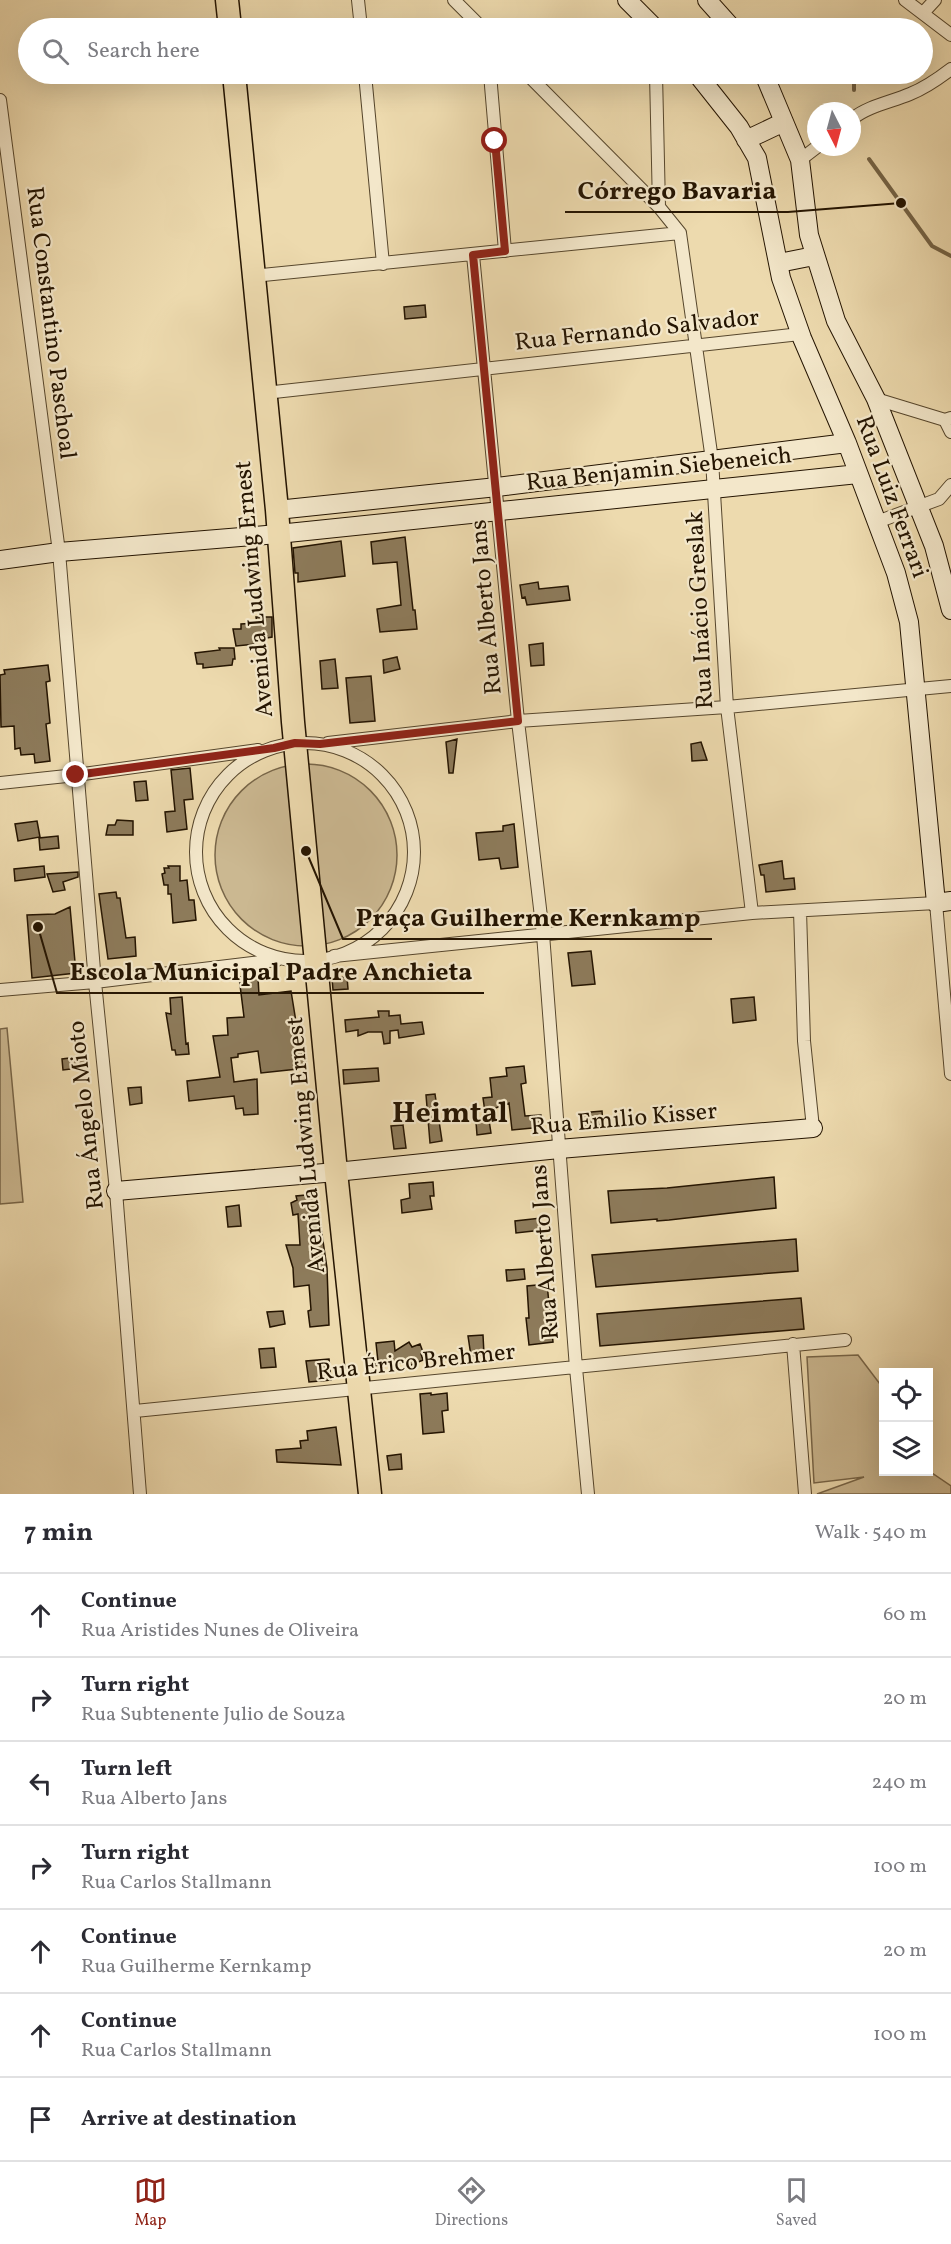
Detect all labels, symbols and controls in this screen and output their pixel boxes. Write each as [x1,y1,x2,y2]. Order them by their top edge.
search box [18,18,933,84]
icon: search [39,35,72,68]
text: Search here [87,36,200,67]
north arrow [807,102,861,156]
route start [481,127,507,153]
callout: Córrego Bavaria [565,168,788,212]
text: Córrego Bavaria [578,174,776,210]
street label: Rua Constantino Paschoal [16,185,84,461]
street label: Rua Fernando Salvador [513,301,761,361]
street label: Rua Luiz Ferrari [846,411,936,583]
street label: Rua Benjamin Siebeneich [524,439,794,501]
street label: Avenida Ludwing Ernest [227,459,283,719]
street label: Rua Inácio Greslak [679,510,723,710]
street label: Rua Alberto Jans [462,518,512,696]
route end [62,761,88,787]
callout: Praça Guilherme Kernkamp [343,895,712,939]
text: Praça Guilherme Kernkamp [356,901,700,937]
callout: Escola Municipal Padre Anchieta [57,949,484,993]
text: Escola Municipal Padre Anchieta [69,955,473,991]
street label: Avenida Ludwing Ernest [279,1015,335,1275]
street label: Rua Ángelo Mioto [60,1019,114,1211]
district label: Heimtal [392,1093,508,1135]
street label: Rua Emilio Kisser [529,1095,719,1145]
street label: Rua Alberto Jans [523,1163,569,1341]
street label: Rua Érico Brehmer [315,1336,517,1390]
map controls [879,1368,933,1476]
button: locate [879,1368,933,1422]
button: layers [879,1422,933,1476]
text: 7 min [24,1515,93,1551]
text: Walk · 540 m [815,1519,927,1547]
text: Continue [81,1586,177,1617]
icon: ahead [24,1599,57,1632]
text: 60 m [883,1601,927,1629]
text: Rua Aristides Nunes de Oliveira [81,1617,359,1645]
text: Turn right [81,1670,189,1701]
icon: right [24,1683,57,1716]
text: 20 m [883,1685,927,1713]
text: Rua Subtenente Julio de Souza [81,1701,345,1729]
text: Turn left [81,1754,172,1785]
icon: left [24,1767,57,1800]
text: 240 m [872,1769,927,1797]
text: Rua Alberto Jans [81,1785,227,1813]
text: Turn right [81,1838,189,1869]
icon: right [24,1851,57,1884]
text: 100 m [873,1853,927,1881]
text: Rua Carlos Stallmann [81,1869,272,1897]
text: Continue [81,1922,177,1953]
icon: ahead [24,1935,57,1968]
text: 20 m [883,1937,927,1965]
text: Rua Guilherme Kernkamp [81,1953,311,1981]
text: Continue [81,2006,177,2037]
icon: ahead [24,2019,57,2052]
text: 100 m [873,2021,927,2049]
text: Rua Carlos Stallmann [81,2037,272,2065]
icon: arrive [24,2103,57,2136]
text: Arrive at destination [81,2104,297,2135]
tab: Map [134,2174,167,2232]
tab: Directions [435,2174,508,2232]
tab: Saved [776,2174,817,2232]

